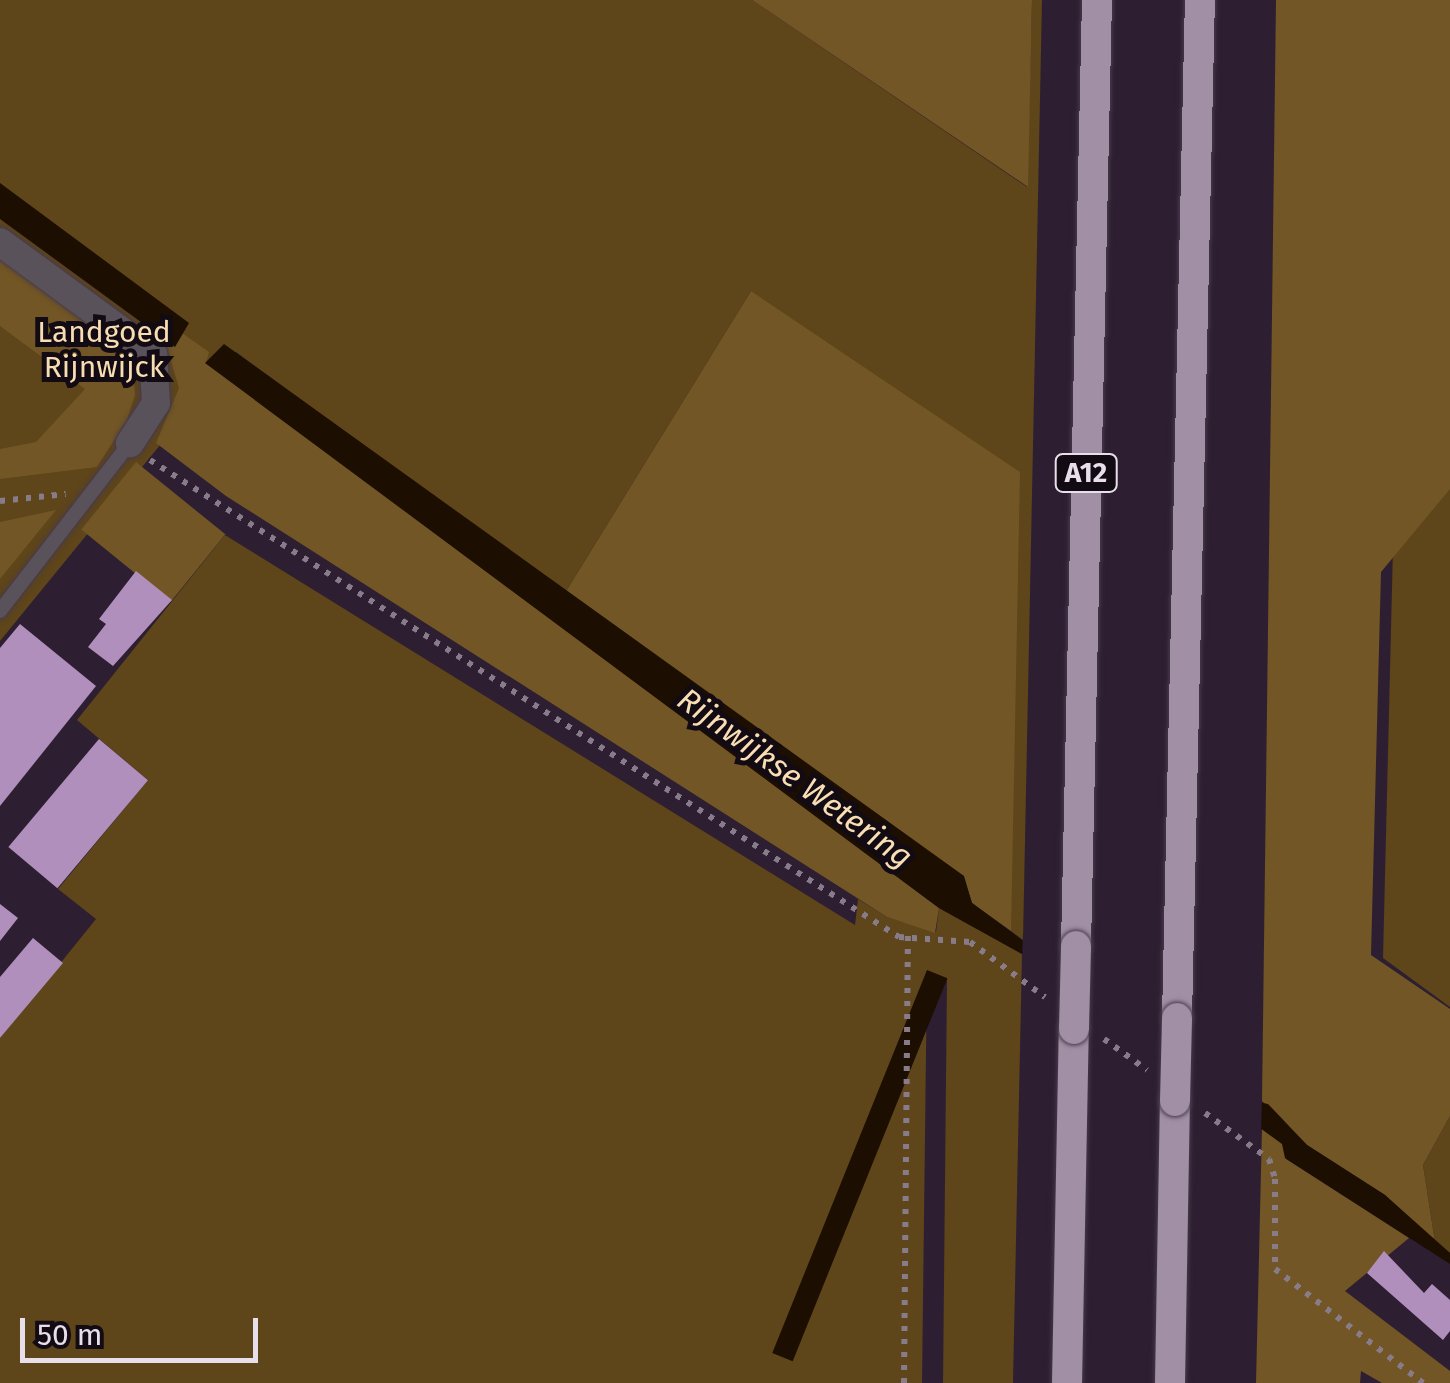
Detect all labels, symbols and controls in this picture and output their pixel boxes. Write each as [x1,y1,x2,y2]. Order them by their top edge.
park label: Landgoed Rijnwijck [37,314,171,384]
road number: A12 [1054,450,1118,496]
water label: Rijnwijkse Wetering [670,680,920,876]
scale bar [25,1298,262,1360]
text: 50 m [37,1317,102,1353]

